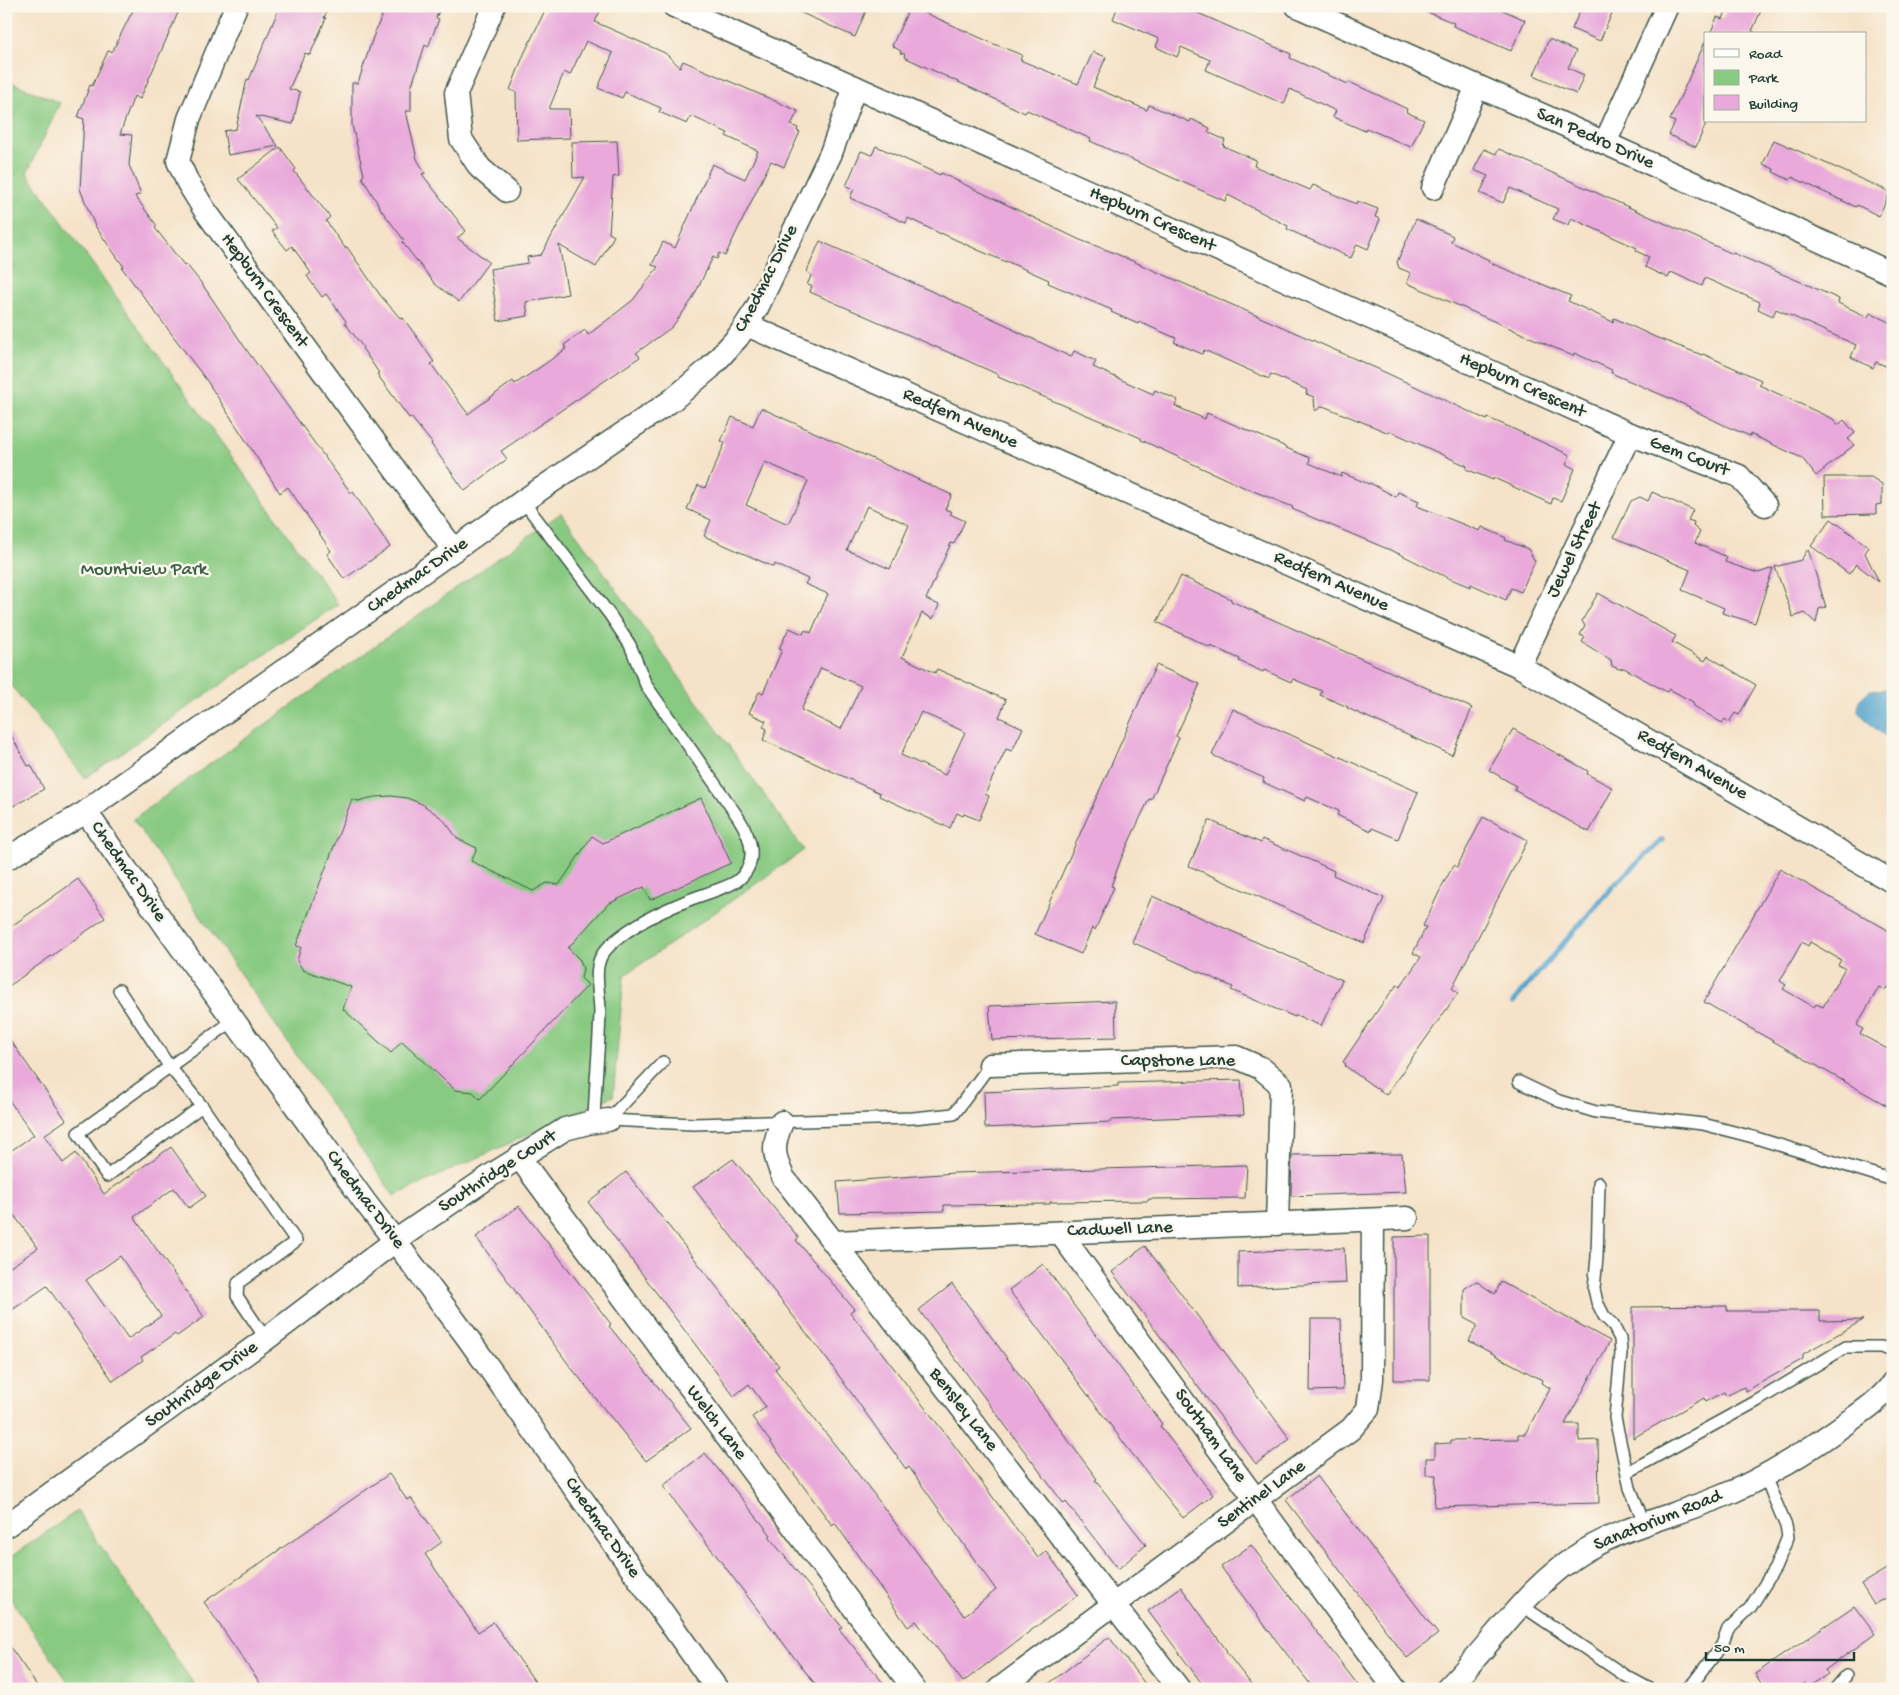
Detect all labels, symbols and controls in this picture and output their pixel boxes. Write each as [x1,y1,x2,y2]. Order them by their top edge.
legend [1704,32,1866,122]
text: Road [1749,46,1783,64]
text: Park [1748,70,1779,88]
text: Building [1748,96,1798,114]
street label: San Pedro Drive [1532,103,1658,175]
street label: Hepburn Crescent [1085,182,1221,259]
street label: Chedmac Drive [730,221,804,337]
street label: Hepburn Crescent [215,229,315,355]
street label: Hepburn Crescent [1455,348,1591,425]
street label: Redfern Avenue [899,383,1021,455]
street label: Gem Court [1646,431,1734,483]
street label: Jewel Street [1542,496,1609,602]
street label: Chedmac Drive [363,533,473,619]
street label: Redfern Avenue [1270,546,1392,618]
park label: Mountview Park [81,559,209,582]
street label: Redfern Avenue [1633,724,1752,806]
street label: Chedmac Drive [85,817,171,927]
street label: Capstone Lane [1121,1050,1235,1073]
street label: Southridge Court [435,1124,563,1219]
street label: Chedmac Drive [320,1146,410,1254]
street label: Cadwell Lane [1067,1217,1173,1243]
street label: Southridge Drive [141,1336,263,1434]
street label: Bensley Lane [923,1363,1003,1457]
street label: Welch Lane [680,1381,752,1465]
street label: Southam Lane [1168,1385,1252,1488]
street label: Sentinel Lane [1213,1455,1311,1535]
street label: Chedmac Drive [559,1473,645,1583]
street label: Sanatorium Road [1591,1484,1727,1557]
scale bar [1706,1630,1854,1662]
text: 50 m [1714,1640,1745,1658]

